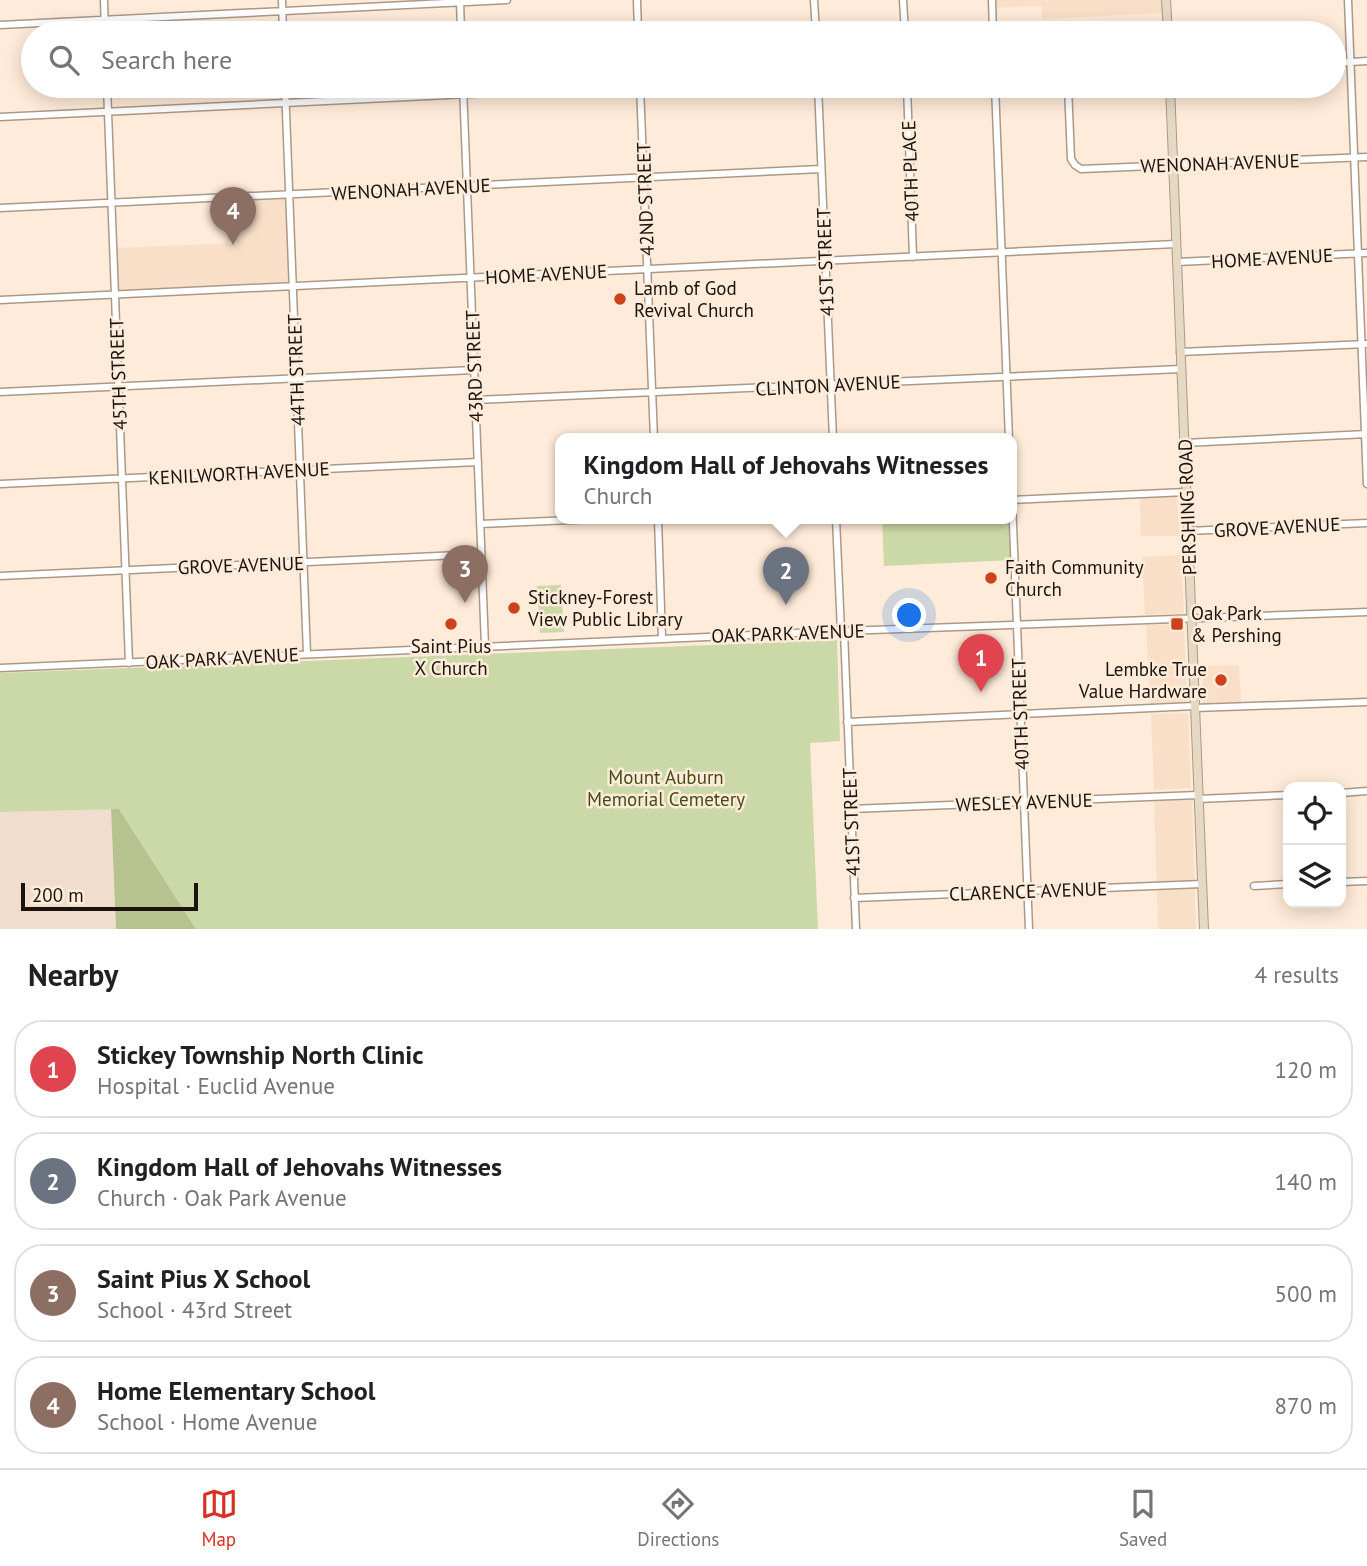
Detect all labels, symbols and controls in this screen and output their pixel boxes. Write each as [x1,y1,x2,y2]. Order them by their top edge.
search box [21,21,1346,98]
icon: search [45,41,83,79]
text: Search here [101,43,232,76]
street label: 40TH PLACE [896,120,924,222]
street label: 42ND STREET [631,141,659,256]
street label: WENONAH AVENUE [1140,148,1300,178]
street label: WENONAH AVENUE [331,173,491,205]
pin: 4 [210,187,256,245]
street label: 41ST STREET [811,207,839,317]
street label: HOME AVENUE [1210,243,1334,273]
street label: HOME AVENUE [484,259,608,289]
place label: Lamb of God Revival Church [634,276,754,322]
marker: Lamb of God Revival Church [612,291,628,307]
street label: 43RD STREET [460,309,488,423]
street label: 44TH STREET [282,313,310,426]
street label: 45TH STREET [104,317,132,430]
street label: CLINTON AVENUE [755,369,901,401]
popup [555,433,1017,524]
street label: PERSHING ROAD [1173,438,1201,576]
text: Kingdom Hall of Jehovahs Witnesses [583,448,989,481]
street label: KENILWORTH AVENUE [148,456,330,490]
text: Church [583,481,652,510]
street label: GROVE AVENUE [1213,512,1341,542]
pin: 3 [442,545,488,603]
pin: 2 [763,547,809,605]
street label: GROVE AVENUE [177,551,305,579]
place label: Faith Community Church [1005,555,1144,601]
marker: Faith Community Church [983,570,999,586]
place label: Stickney-Forest View Public Library [527,585,683,631]
your location [892,598,926,632]
marker: Stickney-Forest View Public Library [506,600,522,616]
place label: Oak Park & Pershing [1191,601,1282,647]
marker: Saint Pius X Church [443,616,459,632]
marker: Oak Park & Pershing [1169,616,1185,632]
street label: OAK PARK AVENUE [711,618,865,648]
place label: Saint Pius X Church [411,634,491,680]
pin: 1 [958,634,1004,692]
street label: OAK PARK AVENUE [145,642,299,674]
street label: 40TH STREET [1006,657,1034,770]
place label: Lembke True Value Hardware [1078,657,1207,703]
marker: Lembke True Value Hardware [1213,672,1229,688]
park label: Mount Auburn Memorial Cemetery [587,765,745,811]
street label: 41ST STREET [837,767,865,877]
map controls [1283,782,1346,908]
button: locate [1283,782,1346,845]
street label: WESLEY AVENUE [955,788,1093,816]
button: layers [1283,845,1346,908]
street label: CLARENCE AVENUE [948,876,1108,906]
scale bar [21,880,198,912]
text: 200 m [32,883,84,907]
text: Nearby [28,955,118,994]
text: 4 results [1255,960,1339,989]
text: Stickey Township North Clinic [97,1038,423,1071]
text: 1 [46,1055,60,1084]
text: 120 m [1275,1055,1337,1084]
text: Hospital · Euclid Avenue [97,1071,335,1100]
text: Kingdom Hall of Jehovahs Witnesses [97,1150,502,1183]
text: 2 [46,1167,60,1196]
text: 140 m [1275,1167,1337,1196]
text: Church · Oak Park Avenue [97,1183,347,1212]
text: Saint Pius X School [97,1262,310,1295]
text: 3 [46,1279,60,1308]
text: 500 m [1275,1279,1337,1308]
text: School · 43rd Street [97,1295,292,1324]
text: Home Elementary School [97,1374,375,1407]
text: 4 [46,1391,60,1420]
text: 870 m [1275,1391,1337,1420]
text: School · Home Avenue [97,1407,317,1436]
tab: Map [200,1485,238,1551]
tab: Directions [637,1485,719,1551]
tab: Saved [1119,1485,1167,1551]

